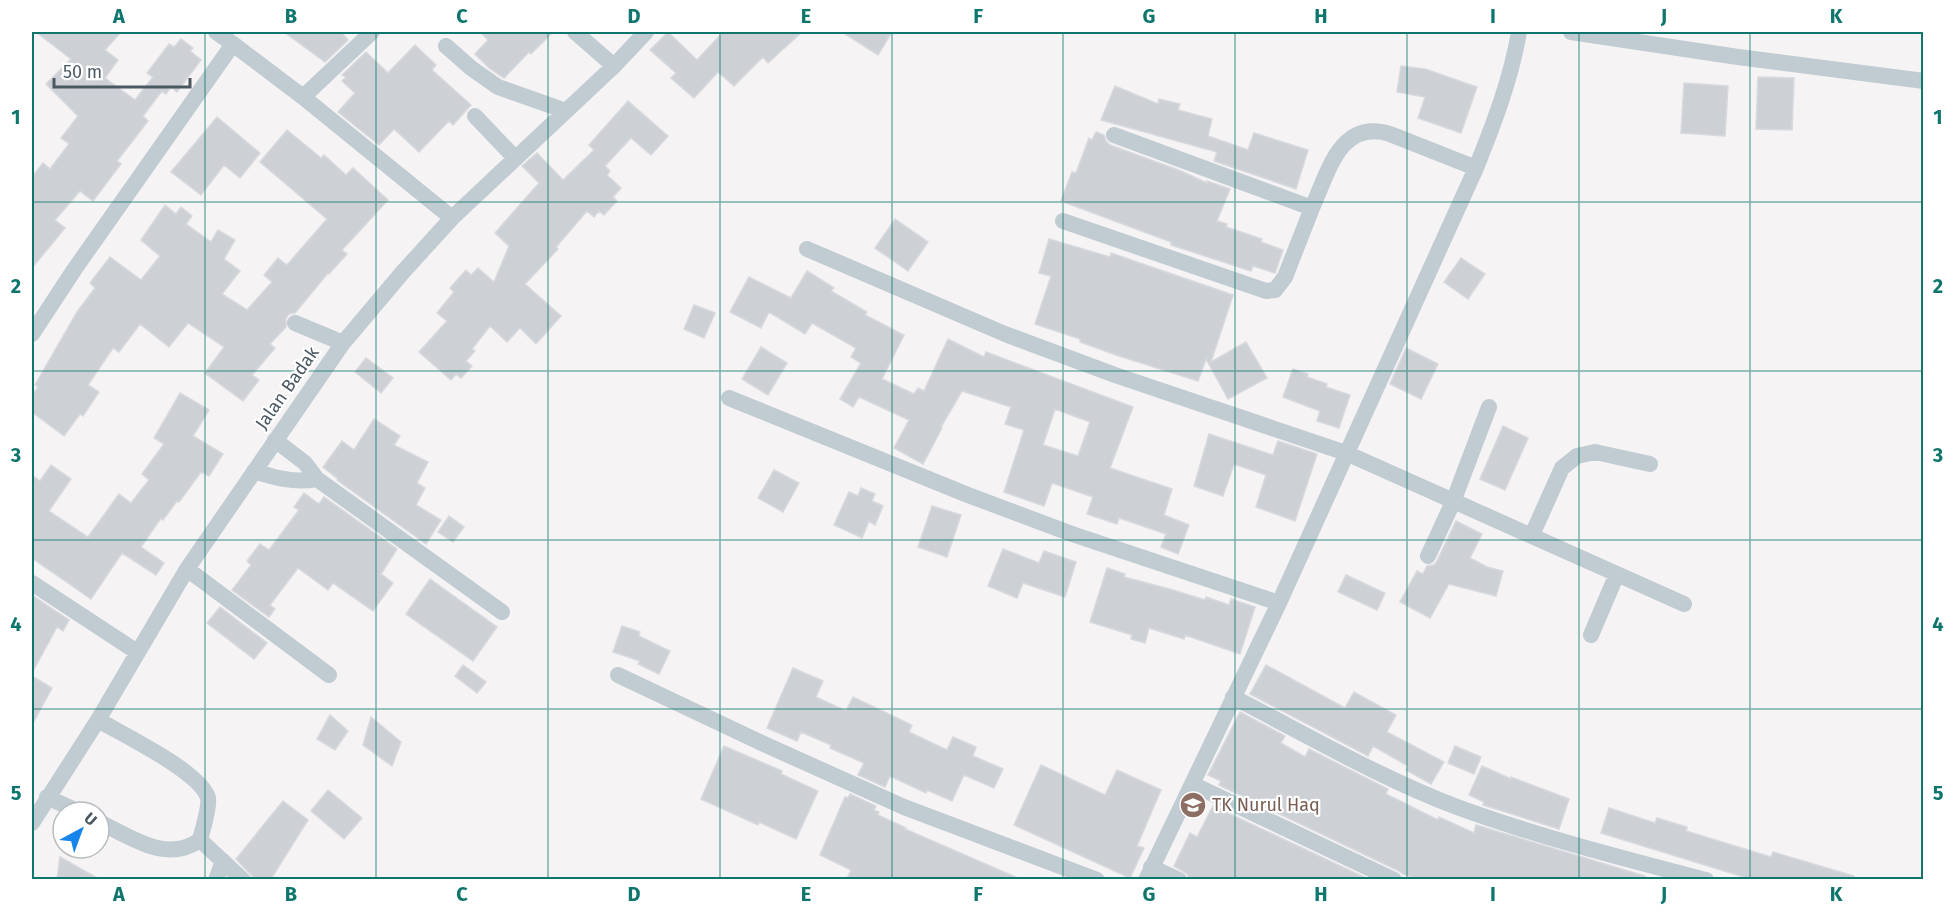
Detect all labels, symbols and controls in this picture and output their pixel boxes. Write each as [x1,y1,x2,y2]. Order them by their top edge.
text: A [112,4,126,28]
text: B [285,4,297,28]
text: C [456,4,468,28]
text: D [627,4,641,28]
text: E [801,4,811,28]
text: F [973,4,983,28]
text: G [1143,4,1155,28]
text: H [1314,4,1328,28]
text: I [1490,4,1496,28]
text: J [1660,4,1667,28]
text: K [1830,4,1843,28]
scale bar [54,51,190,89]
text: 50 m [63,61,102,83]
text: 1 [11,105,21,129]
text: 1 [1933,105,1943,129]
text: 2 [11,274,21,298]
text: 2 [1933,274,1943,298]
street label: Jalan Badak [250,342,324,434]
text: 3 [10,443,21,467]
text: 3 [1932,443,1943,467]
text: 4 [10,612,22,636]
text: 4 [1932,612,1944,636]
text: 5 [11,781,22,805]
text: 5 [1933,781,1944,805]
school or university icon: TK Nurul Haq [1178,790,1208,820]
place label: TK Nurul Haq [1212,794,1320,816]
north arrow [51,800,111,860]
text: U [80,808,101,830]
text: A [112,882,126,906]
text: B [285,882,297,906]
text: C [456,882,468,906]
text: D [627,882,641,906]
text: E [801,882,811,906]
text: F [973,882,983,906]
text: G [1143,882,1155,906]
text: H [1314,882,1328,906]
text: I [1490,882,1496,906]
text: J [1660,882,1667,906]
text: K [1830,882,1843,906]

